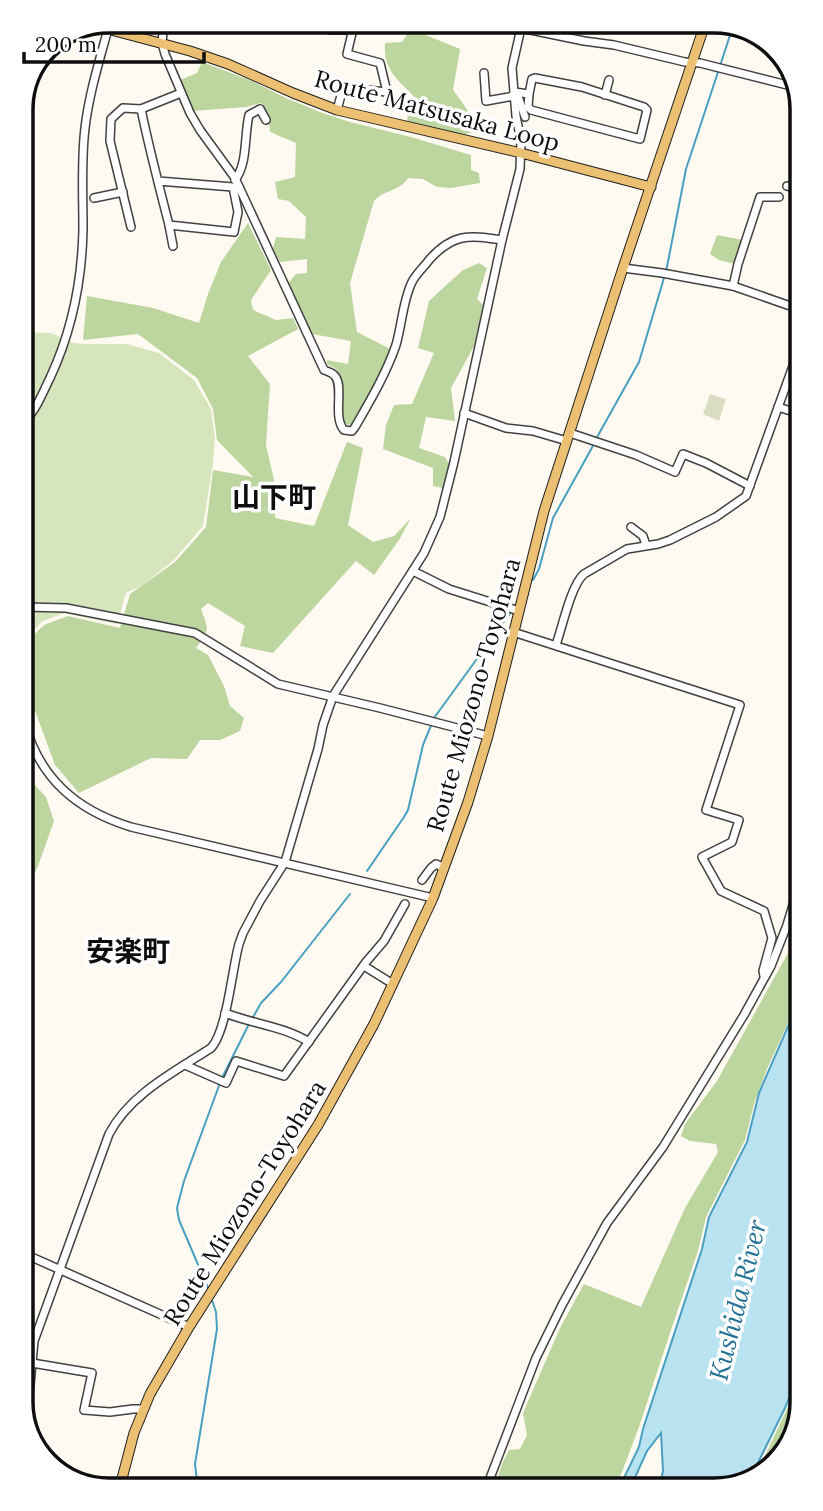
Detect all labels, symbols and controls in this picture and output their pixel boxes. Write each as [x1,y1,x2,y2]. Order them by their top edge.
scale bar [24,21,205,65]
text: 200 m [35,31,97,58]
street label: Route Matsusaka Loop [311,63,563,158]
district label: 山下町 [232,479,316,515]
street label: Route Miozono-Toyohara [420,554,527,835]
district label: 安楽町 [86,933,170,969]
street label: Route Miozono-Toyohara [156,1074,333,1331]
water label: Kushida River [702,1216,773,1384]

